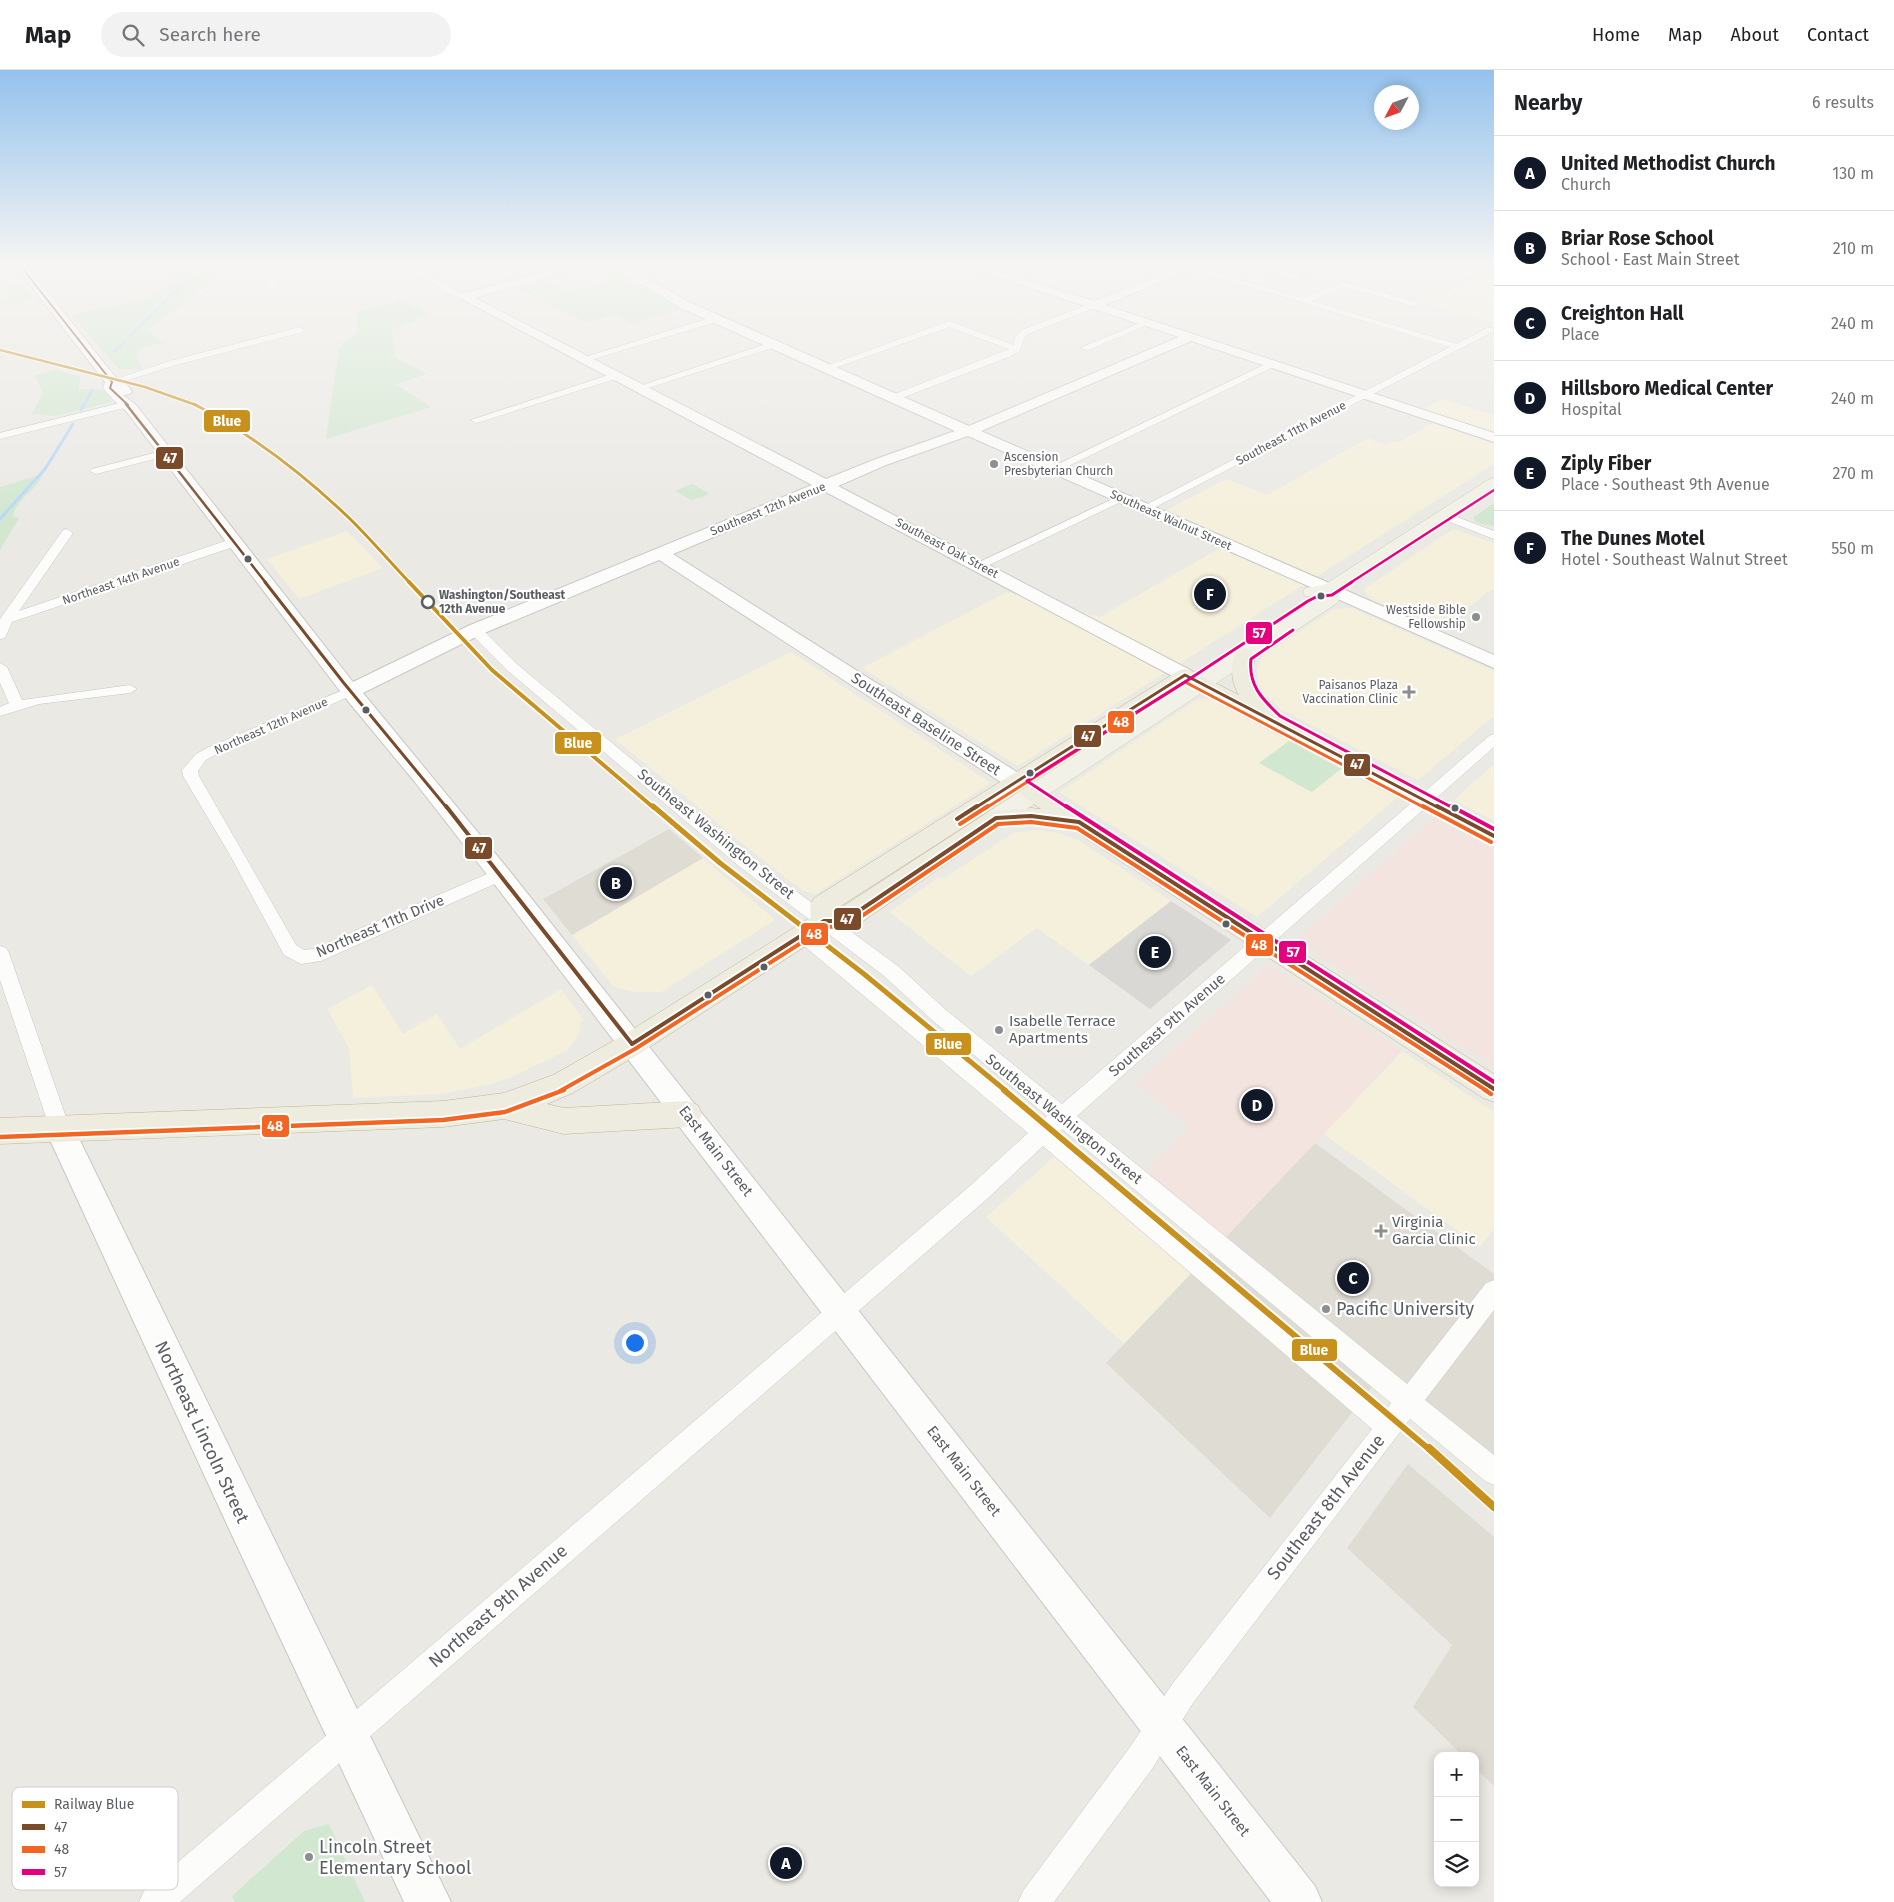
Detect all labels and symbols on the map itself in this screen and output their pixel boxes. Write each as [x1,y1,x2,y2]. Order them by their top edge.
north arrow [1374,85,1419,130]
street label: Southeast 11th Avenue [1234,398,1348,468]
line badge: Blue [203,409,251,433]
text: Blue [213,413,242,430]
line badge: 47 [155,446,184,470]
text: 47 [163,450,177,467]
place label: Ascension Presbyterian Church [1004,450,1113,478]
marker: Ascension Presbyterian Church [988,458,1000,470]
street label: Southeast 12th Avenue [708,479,828,539]
street label: Southeast Walnut Street [1108,487,1234,553]
street label: Southeast Oak Street [893,515,1001,581]
street label: Northeast 14th Avenue [61,554,181,608]
unlabelled marker [243,554,253,564]
pin: F [1194,575,1226,613]
place label: Washington/Southeast 12th Avenue [439,588,566,616]
unlabelled marker [1316,591,1326,601]
marker: Washington/Southeast 12th Avenue [421,595,435,609]
place label: Westside Bible Fellowship [1386,603,1466,631]
marker: Westside Bible Fellowship [1470,611,1482,623]
line badge: 57 [1245,621,1273,645]
text: 57 [1252,625,1266,642]
street label: Southeast Baseline Street [848,669,1005,779]
place label: Paisanos Plaza Vaccination Clinic [1303,678,1398,706]
marker: Paisanos Plaza Vaccination Clinic [1402,685,1416,699]
street label: Northeast 12th Avenue [212,695,330,757]
unlabelled marker [361,705,371,715]
line badge: 48 [1107,710,1135,734]
text: 48 [1113,714,1129,731]
line badge: 47 [1073,724,1102,748]
text: 47 [1081,728,1095,745]
line badge: Blue [554,731,602,755]
text: Blue [564,735,593,752]
line badge: 47 [1343,753,1371,777]
text: 47 [1350,756,1364,773]
street label: Southeast Washington Street [634,765,798,903]
unlabelled marker [1025,768,1035,778]
unlabelled marker [1450,803,1460,813]
line badge: 47 [464,836,493,860]
text: 47 [472,840,486,857]
pin: B [600,864,632,902]
street label: Northeast 11th Drive [313,891,447,961]
line badge: 47 [833,907,862,931]
text: 47 [840,911,854,928]
unlabelled marker [1221,919,1231,929]
line badge: 48 [800,922,829,946]
text: 48 [806,926,822,943]
pin: E [1139,933,1171,971]
line badge: 48 [1245,933,1274,957]
text: 48 [1251,937,1267,954]
line badge: 57 [1278,940,1307,964]
text: 57 [1286,944,1300,961]
unlabelled marker [759,962,769,972]
street label: Southeast 9th Avenue [1105,970,1229,1080]
unlabelled marker [703,990,713,1000]
place label: Isabelle Terrace Apartments [1009,1012,1116,1047]
marker: Isabelle Terrace Apartments [993,1024,1005,1036]
line badge: Blue [925,1032,972,1056]
text: Blue [934,1036,963,1053]
street label: Southeast Washington Street [982,1050,1146,1188]
pin: D [1241,1086,1273,1124]
street label: East Main Street [675,1102,757,1200]
line badge: 48 [261,1114,290,1138]
text: 48 [267,1118,283,1135]
place label: Virginia Garcia Clinic [1392,1213,1476,1248]
marker: Virginia Garcia Clinic [1374,1224,1388,1238]
pin: C [1337,1259,1369,1297]
place label: Pacific University [1336,1298,1474,1320]
marker: Pacific University [1320,1303,1332,1315]
your location [622,1330,648,1356]
street label: Northeast Lincoln Street [150,1337,254,1527]
line badge: Blue [1291,1338,1338,1362]
text: Blue [1300,1342,1329,1359]
street label: East Main Street [923,1422,1005,1520]
street label: Southeast 8th Avenue [1262,1430,1390,1584]
street label: Northeast 9th Avenue [424,1540,572,1672]
street label: East Main Street [1172,1742,1254,1840]
legend [12,1787,178,1890]
text: Railway Blue [54,1796,134,1813]
text: 47 [54,1819,67,1836]
place label: Lincoln Street Elementary School [319,1836,471,1879]
text: 48 [54,1841,69,1858]
pin: A [770,1844,802,1882]
marker: Lincoln Street Elementary School [303,1851,315,1863]
text: 57 [54,1864,67,1881]

